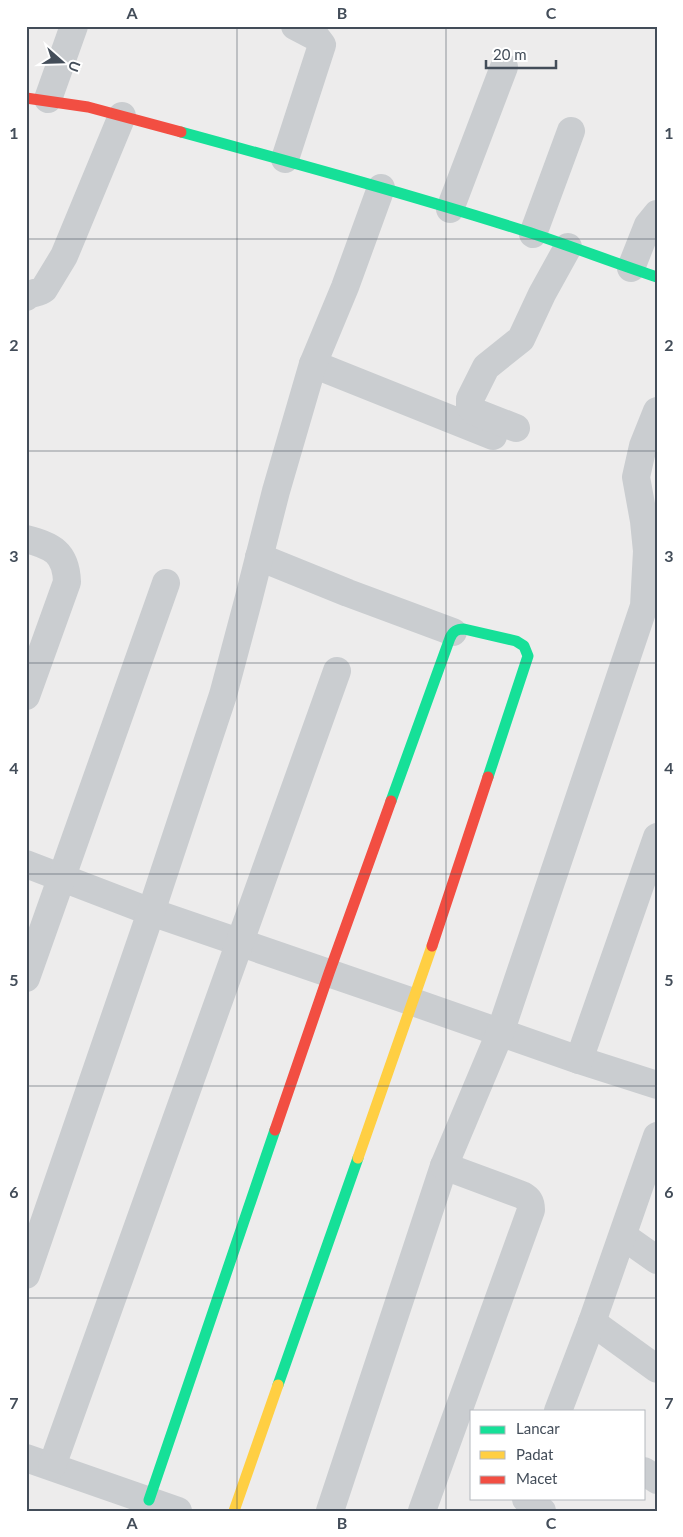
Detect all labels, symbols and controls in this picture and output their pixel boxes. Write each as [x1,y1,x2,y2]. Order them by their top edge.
text: A [125,3,138,22]
text: B [337,3,347,22]
text: C [546,3,557,22]
north arrow [38,38,88,88]
scale bar [486,38,556,70]
text: 20 m [493,45,527,63]
text: U [65,59,84,74]
text: 1 [9,123,19,142]
text: 1 [664,123,674,142]
text: 2 [9,335,19,354]
text: 2 [664,335,674,354]
text: 3 [9,546,19,565]
text: 3 [664,546,674,565]
text: 4 [9,758,19,777]
text: 4 [664,758,674,777]
text: 5 [9,970,19,989]
text: 5 [664,970,674,989]
text: 6 [9,1182,19,1201]
text: 6 [664,1182,674,1201]
text: 7 [9,1393,19,1412]
text: 7 [664,1393,674,1412]
legend [470,1410,646,1500]
text: Lancar [516,1419,560,1437]
text: Padat [516,1445,554,1463]
text: Macet [516,1469,558,1487]
text: A [125,1513,138,1532]
text: B [337,1513,347,1532]
text: C [546,1513,557,1532]

